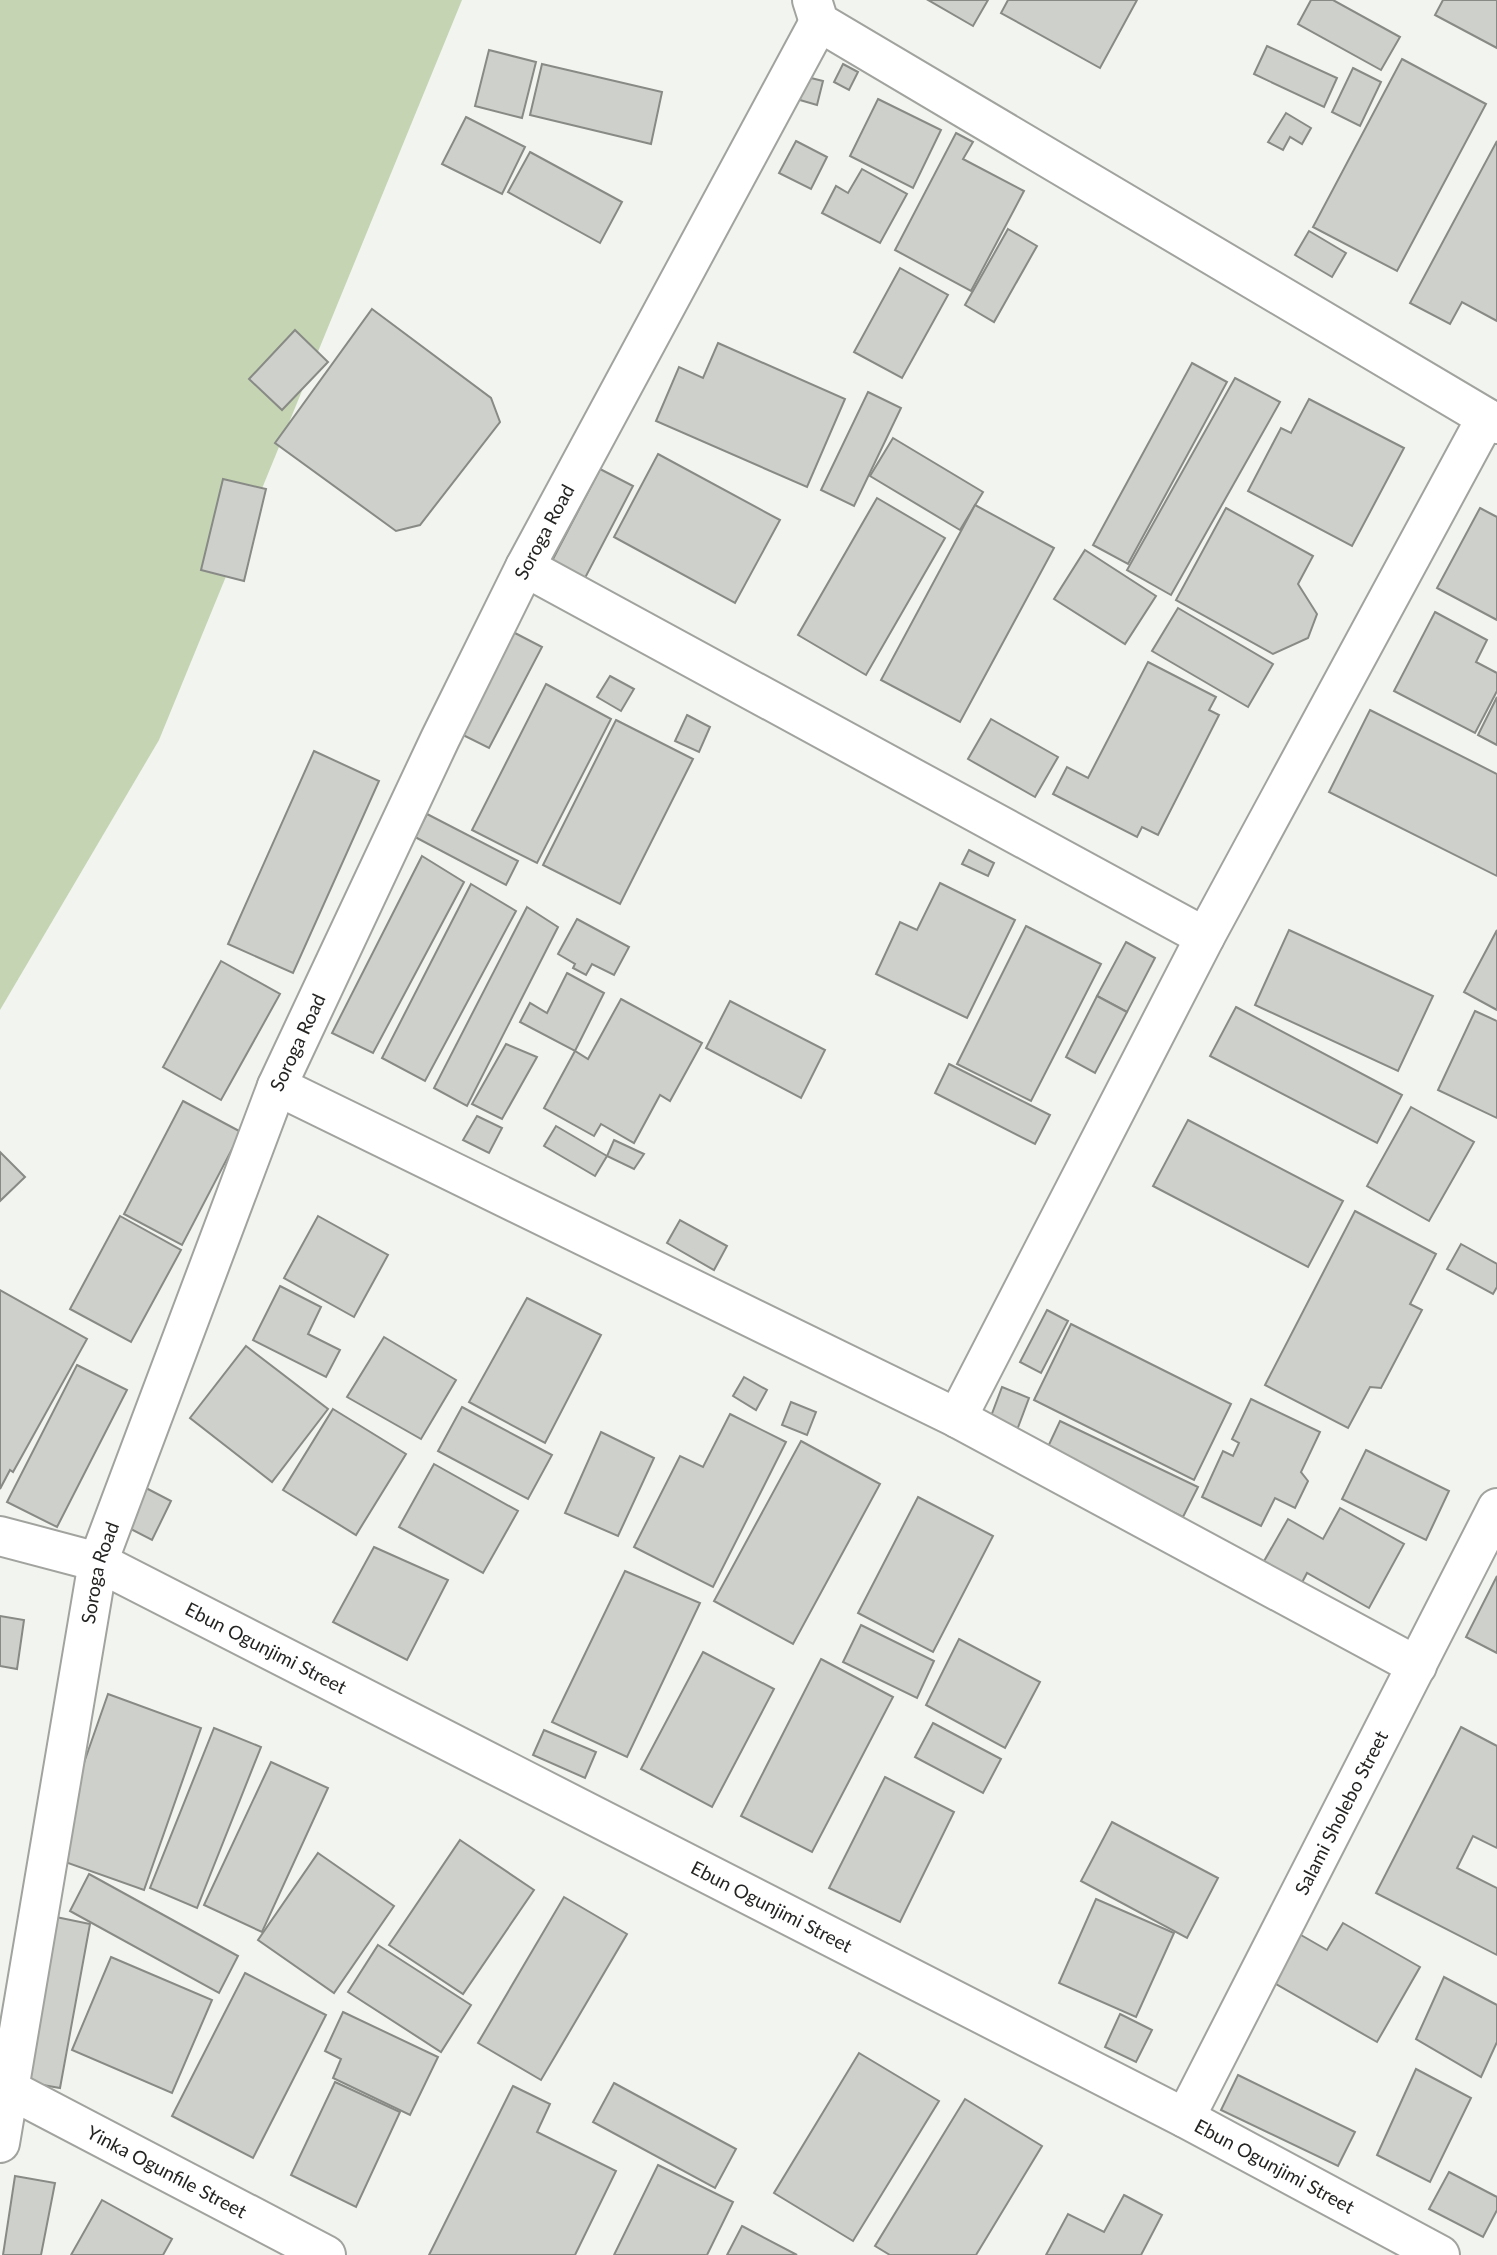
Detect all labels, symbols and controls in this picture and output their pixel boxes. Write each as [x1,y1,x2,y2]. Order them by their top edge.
street label: Soroga Road [509,480,579,583]
street label: Soroga Road [264,990,330,1094]
street label: Soroga Road [76,1518,123,1626]
street label: Ebun Ogunjimi Street [182,1597,351,1698]
street label: Salami Sholebo Street [1289,1726,1392,1898]
street label: Ebun Ogunjimi Street [687,1855,856,1957]
street label: Ebun Ogunjimi Street [1191,2113,1359,2218]
street label: Yinka Ogunfile Street [83,2120,251,2223]

